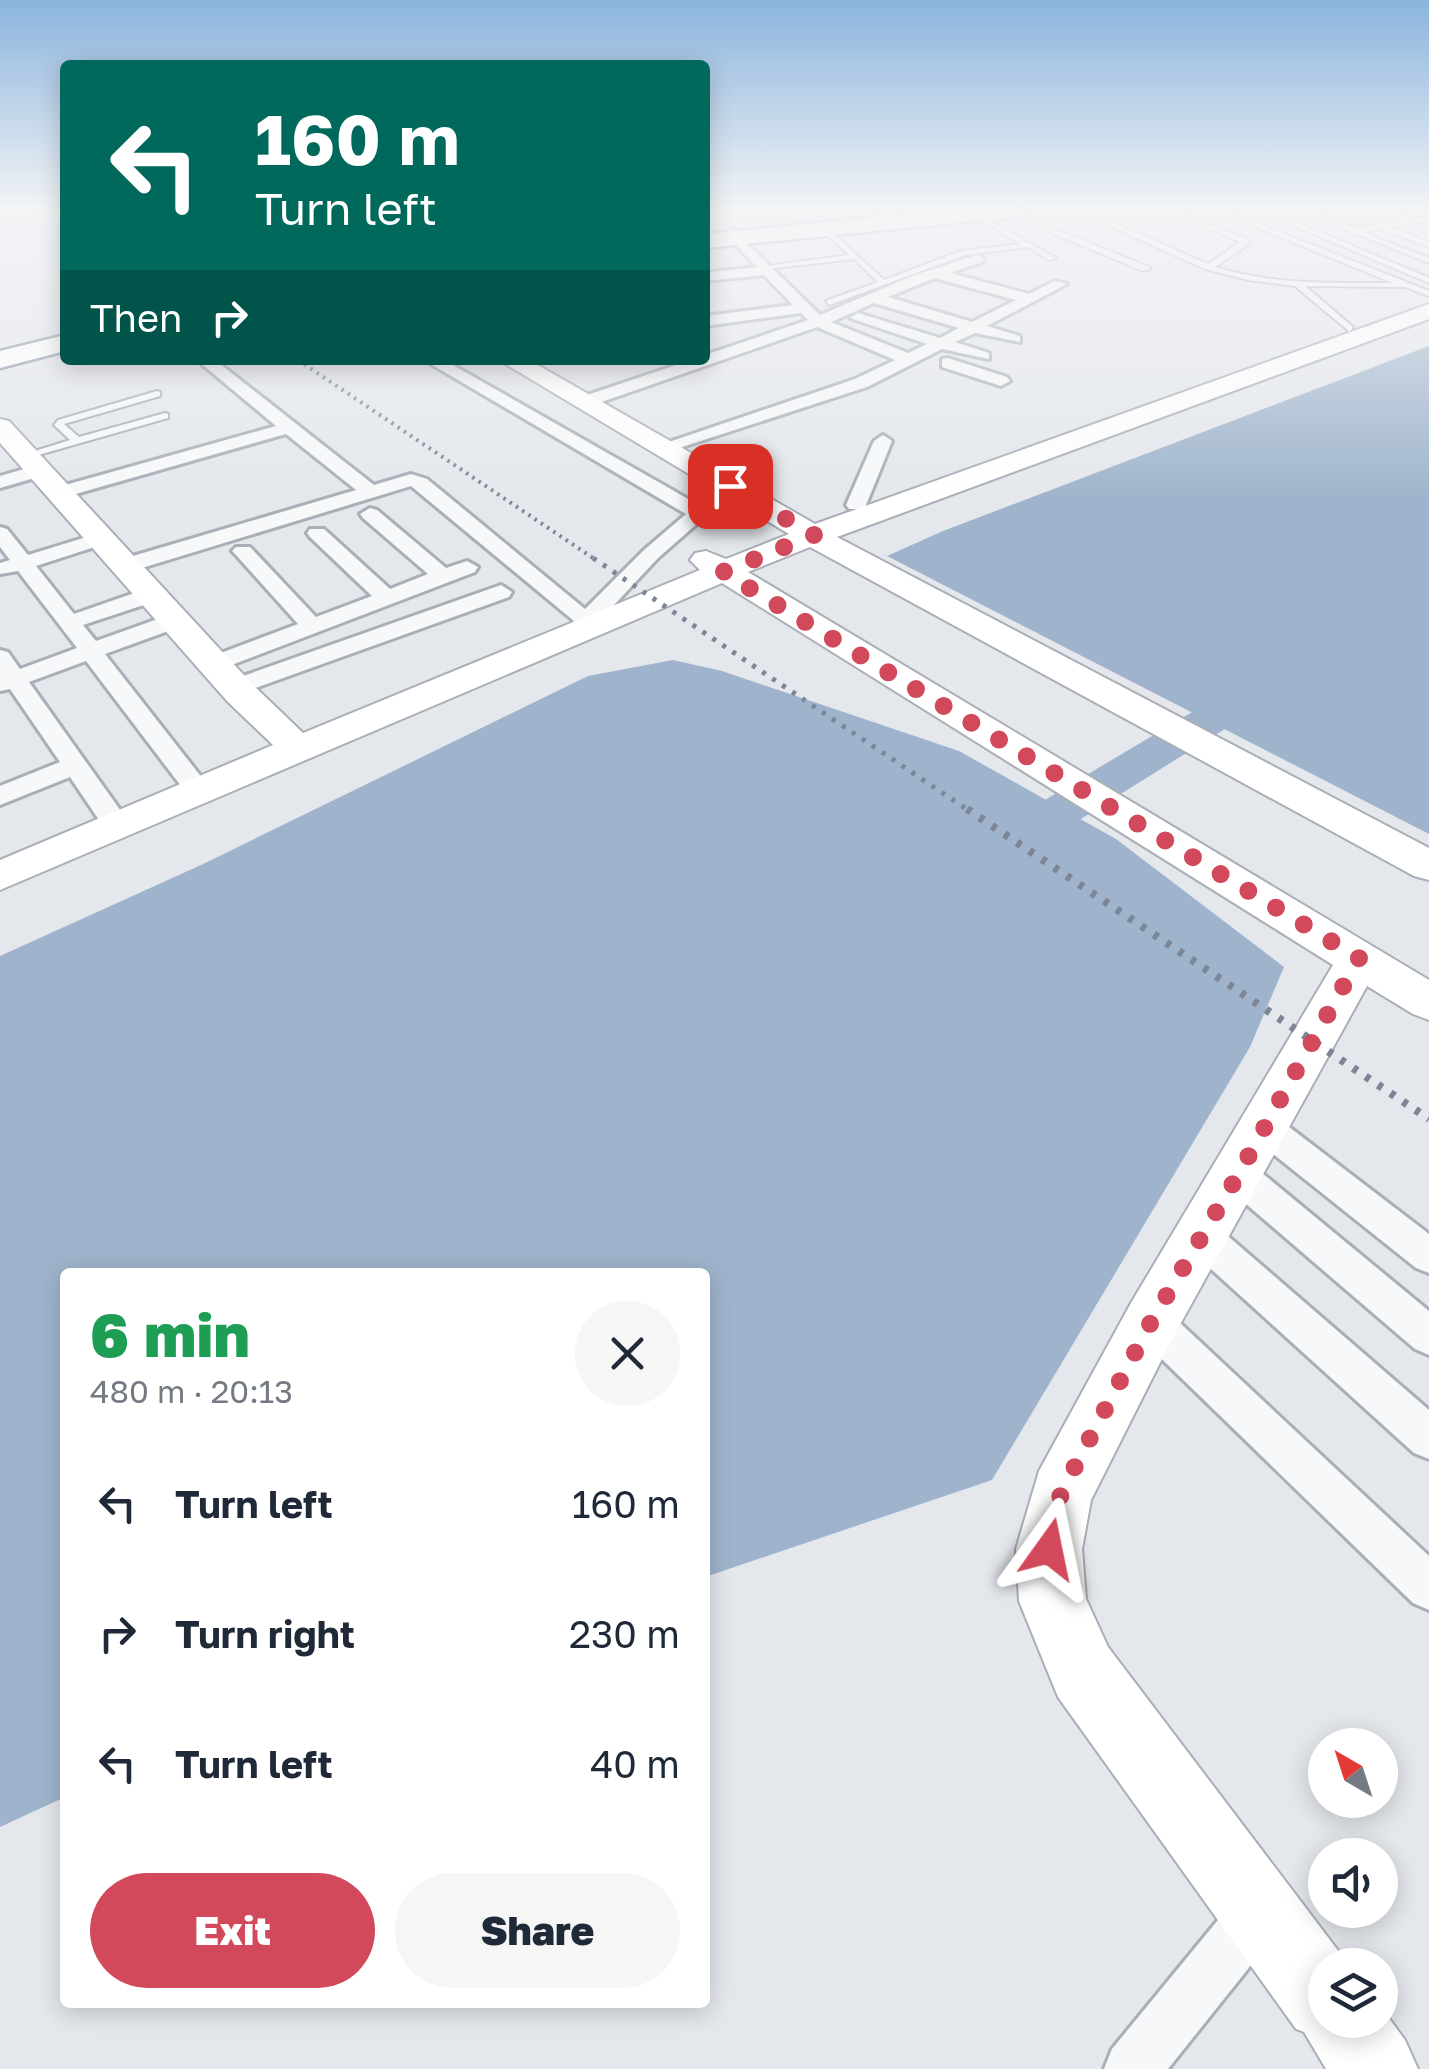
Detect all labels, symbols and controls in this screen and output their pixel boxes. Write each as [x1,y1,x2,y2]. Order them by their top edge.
text: 160 m [255,96,460,180]
icon: left [90,100,220,230]
text: Turn left [255,181,437,235]
icon: right [202,290,257,345]
text: Then [90,295,182,340]
pin [688,444,773,529]
icon: arrive [703,459,758,514]
text: 6 min [90,1298,250,1370]
button: close [575,1301,680,1406]
text: 480 m · 20:13 [90,1372,293,1410]
icon: left [90,1476,145,1531]
text: Turn left [175,1481,333,1526]
text: 160 m [572,1481,680,1526]
position arrow [997,1497,1101,1601]
icon: right [90,1606,145,1661]
text: Turn right [175,1611,355,1656]
text: 230 m [569,1611,680,1656]
north arrow [1308,1728,1398,1818]
map controls [1308,1728,1398,2038]
icon: left [90,1736,145,1791]
text: Turn left [175,1741,333,1786]
text: 40 m [590,1741,680,1786]
button: sound [1308,1838,1398,1928]
button: Exit [90,1873,375,1988]
button: Share [395,1873,680,1988]
button: layers [1308,1948,1398,2038]

